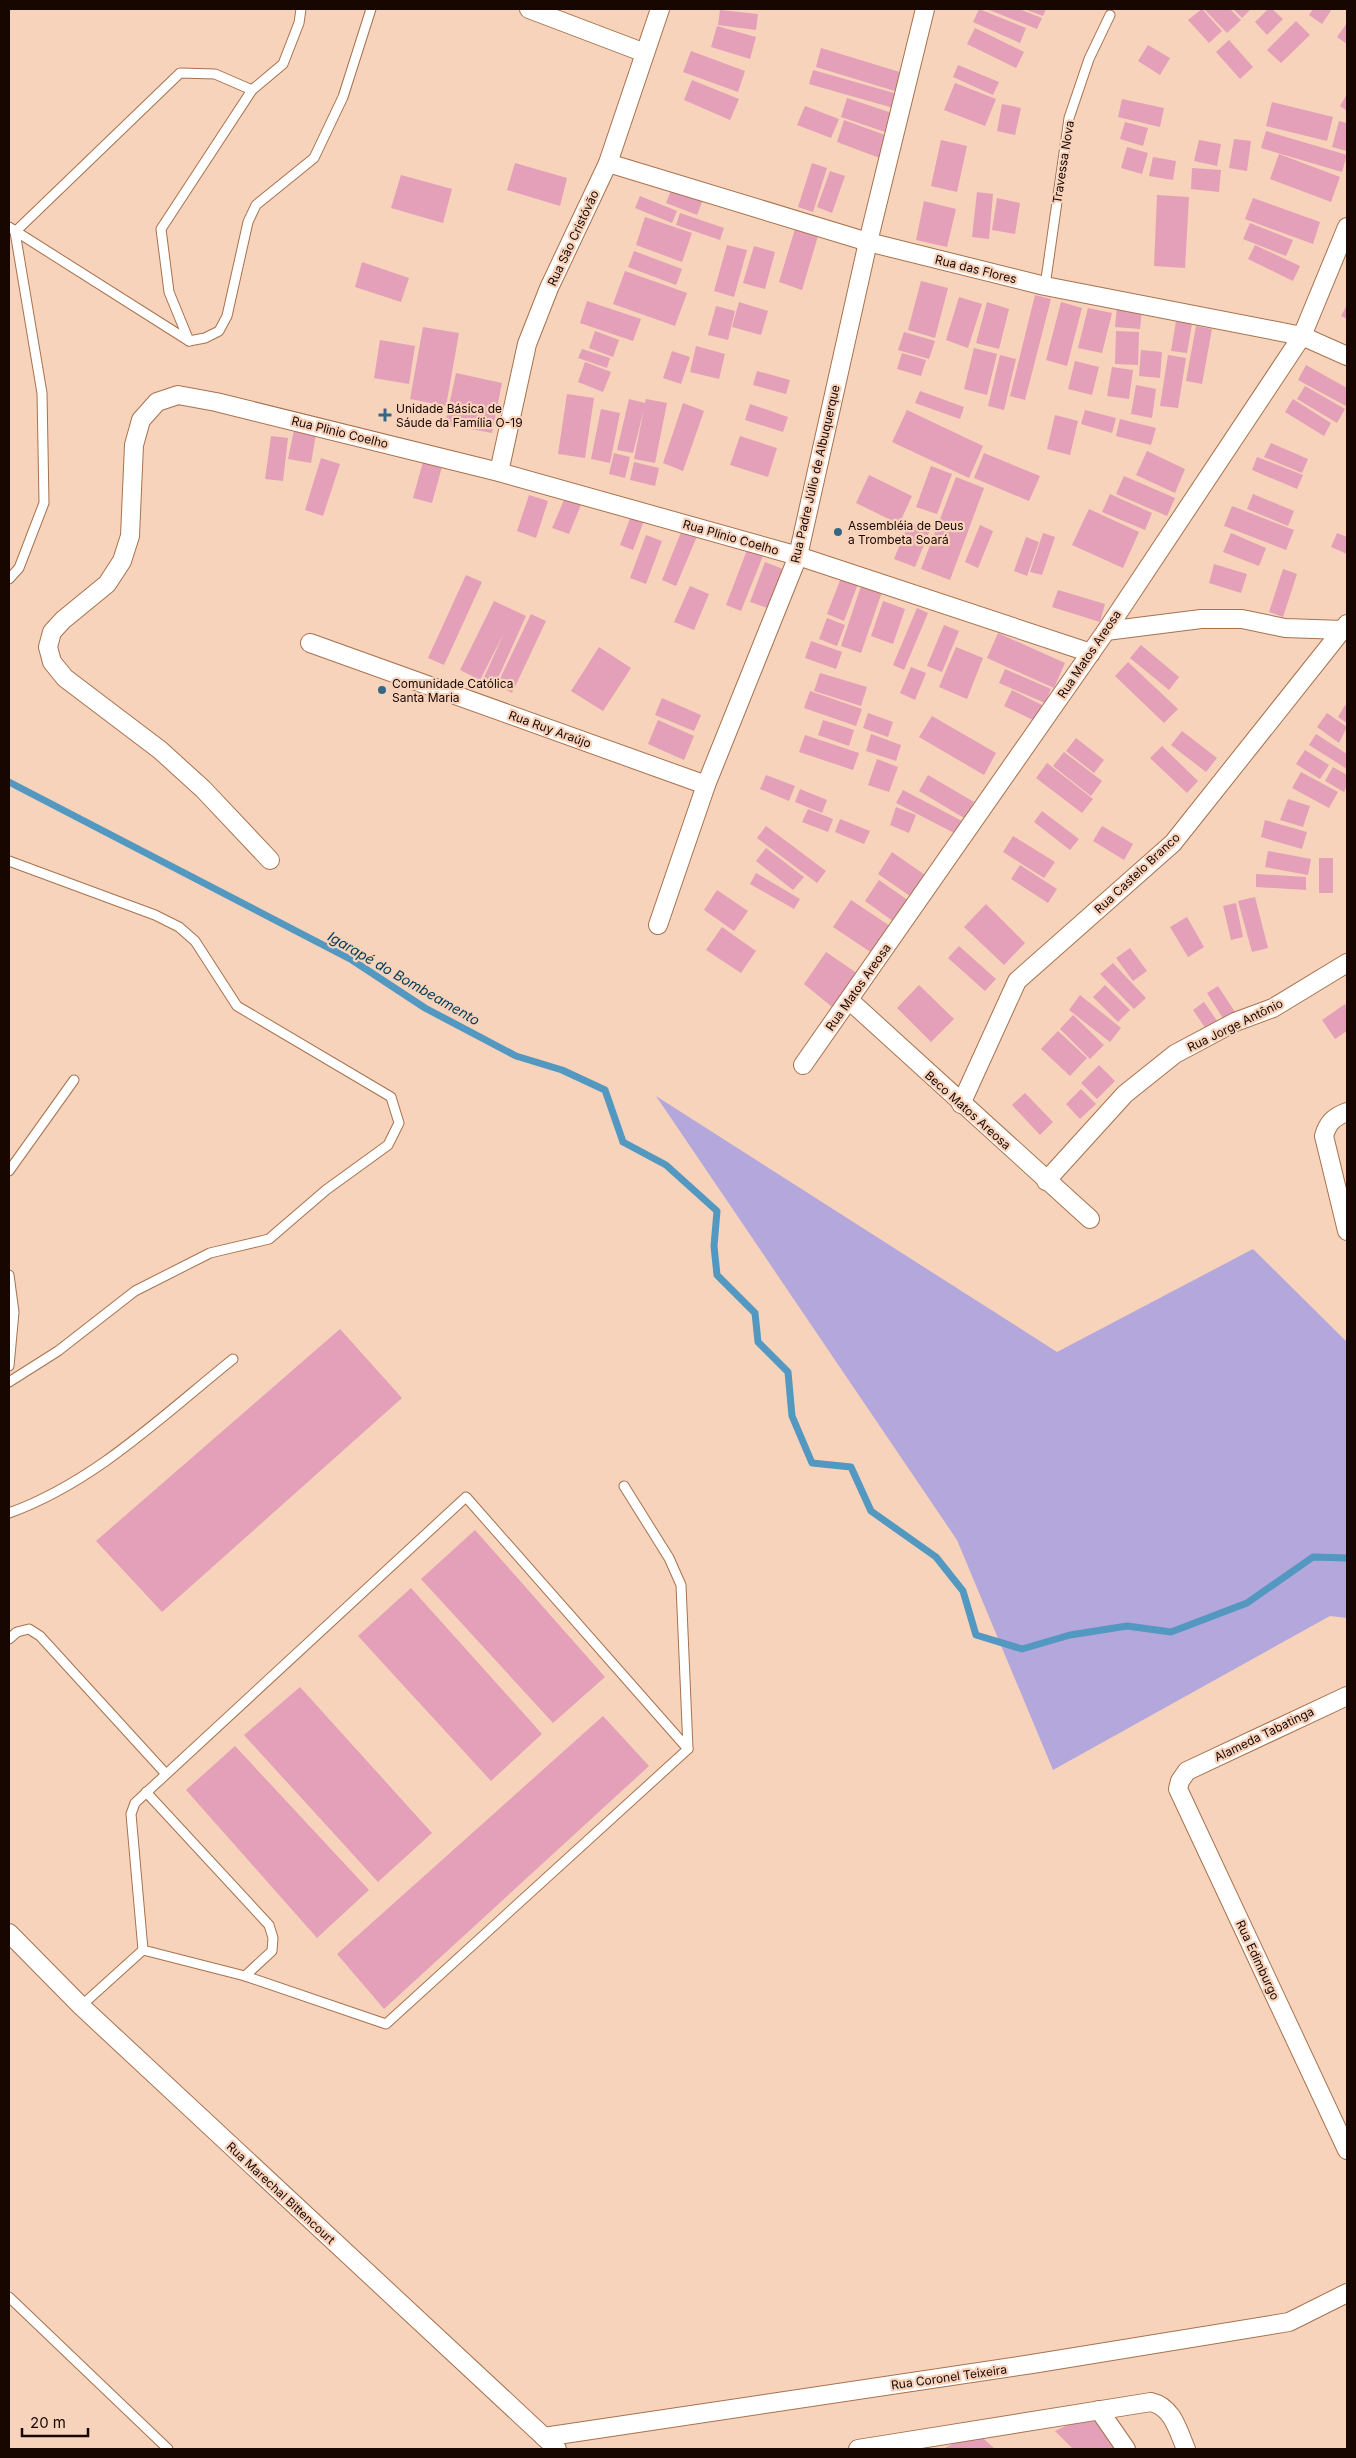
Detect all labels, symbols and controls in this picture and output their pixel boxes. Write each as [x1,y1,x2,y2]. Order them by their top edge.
street label: Travessa Nova [1049,119,1077,205]
street label: Rua São Cristóvão [544,188,602,288]
street label: Rua das Flores [934,252,1018,286]
street label: Rua Padre Júlio de Albuquerque [787,384,843,564]
place label: Unidade Básica de Sáude da Família O-19 [396,401,523,430]
marker: Unidade Básica de Sáude da Família O-19 [378,408,392,422]
street label: Rua Plinio Coelho [290,413,390,451]
street label: Rua Plinio Coelho [681,516,781,558]
place label: Assembléia de Deus a Trombeta Soará [848,518,964,547]
marker: Assembléia de Deus a Trombeta Soará [832,526,844,538]
street label: Rua Matos Areosa [1054,607,1124,701]
place label: Comunidade Católica Santa Maria [392,676,513,705]
marker: Comunidade Católica Santa Maria [376,684,388,696]
street label: Rua Ruy Araújo [507,707,593,751]
street label: Rua Castelo Branco [1091,830,1183,916]
water label: Igarapé do Bombeamento [325,927,483,1029]
street label: Rua Matos Areosa [822,940,894,1034]
street label: Rua Jorge Antônio [1185,995,1285,1055]
street label: Beco Matos Areosa [922,1067,1014,1153]
street label: Alameda Tabatinga [1212,1703,1316,1765]
street label: Rua Edimburgo [1233,1918,1283,2002]
street label: Rua Marechal Bittencourt [224,2139,338,2247]
street label: Rua Coronel Teixeira [890,2361,1008,2393]
scale bar [22,2406,89,2438]
text: 20 m [30,2413,66,2432]

